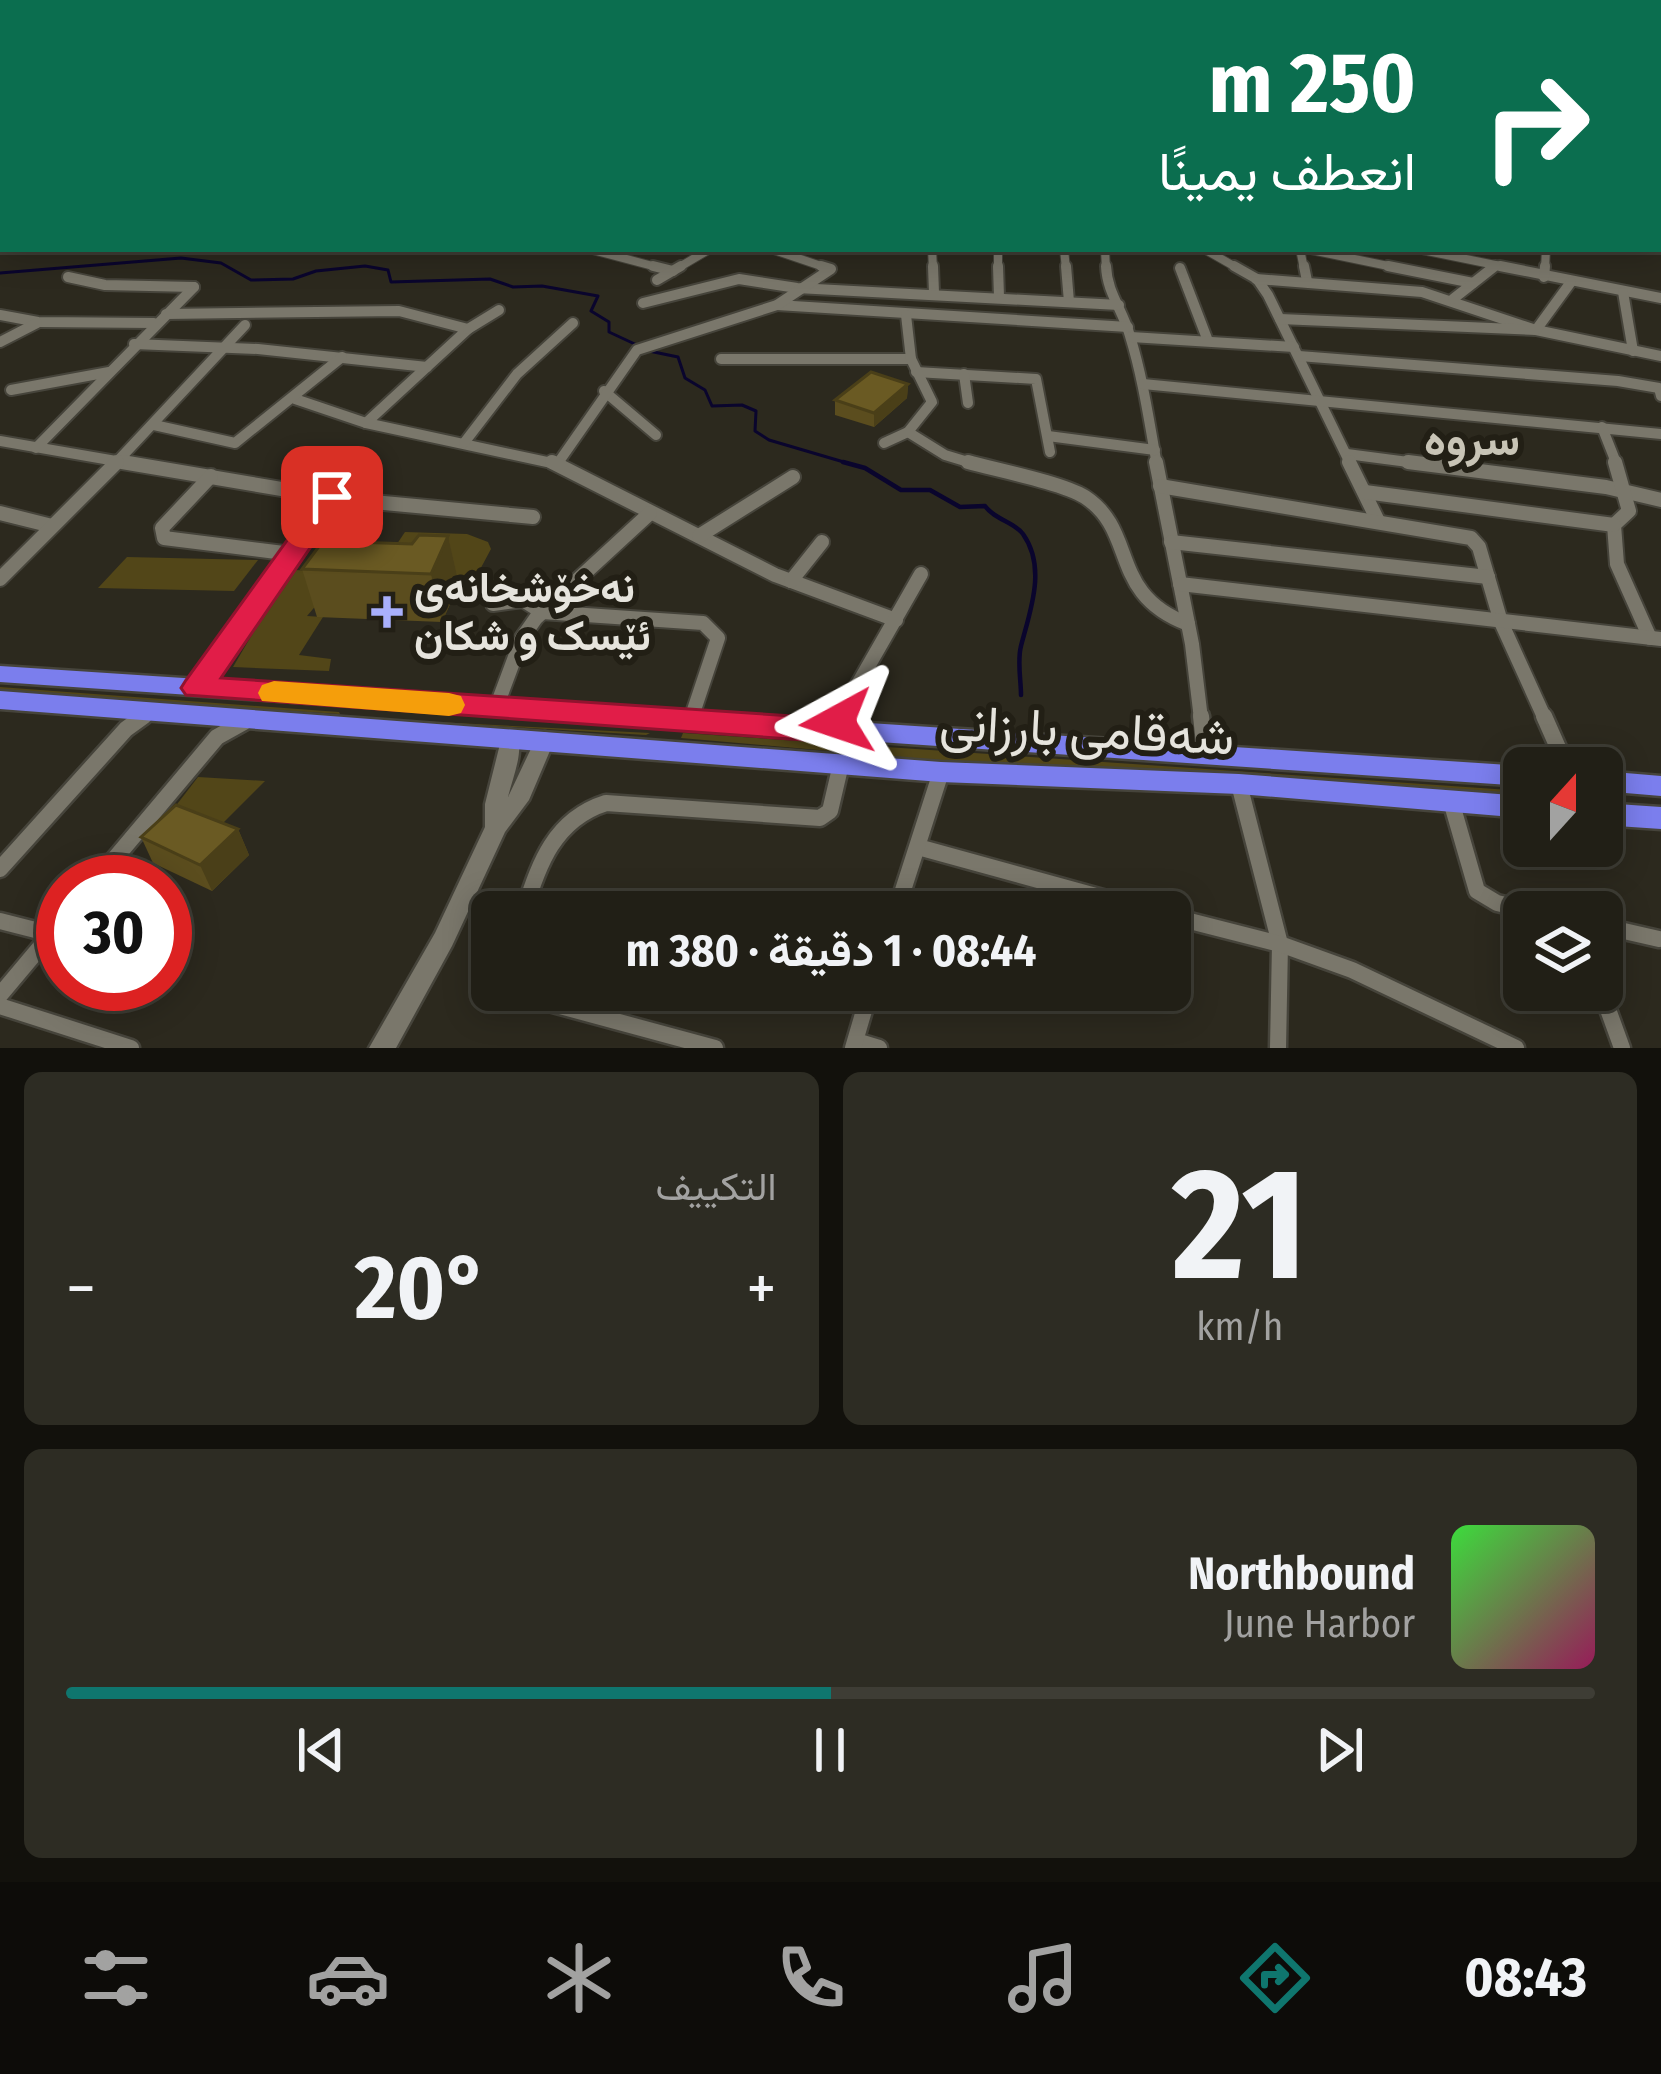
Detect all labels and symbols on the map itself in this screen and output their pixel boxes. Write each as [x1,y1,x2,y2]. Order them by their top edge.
district label: سروە [1424,413,1520,467]
pin [281,446,383,548]
place label: نەخۆشخانەی ئێسک و شکان [414,563,651,662]
marker: نەخۆشخانەی ئێسک و شکان [371,596,403,628]
position arrow [774,659,900,785]
street label: شەقامی بارزانی [938,691,1236,769]
north arrow [1503,747,1623,867]
speed limit sign: 30 [36,855,192,1011]

